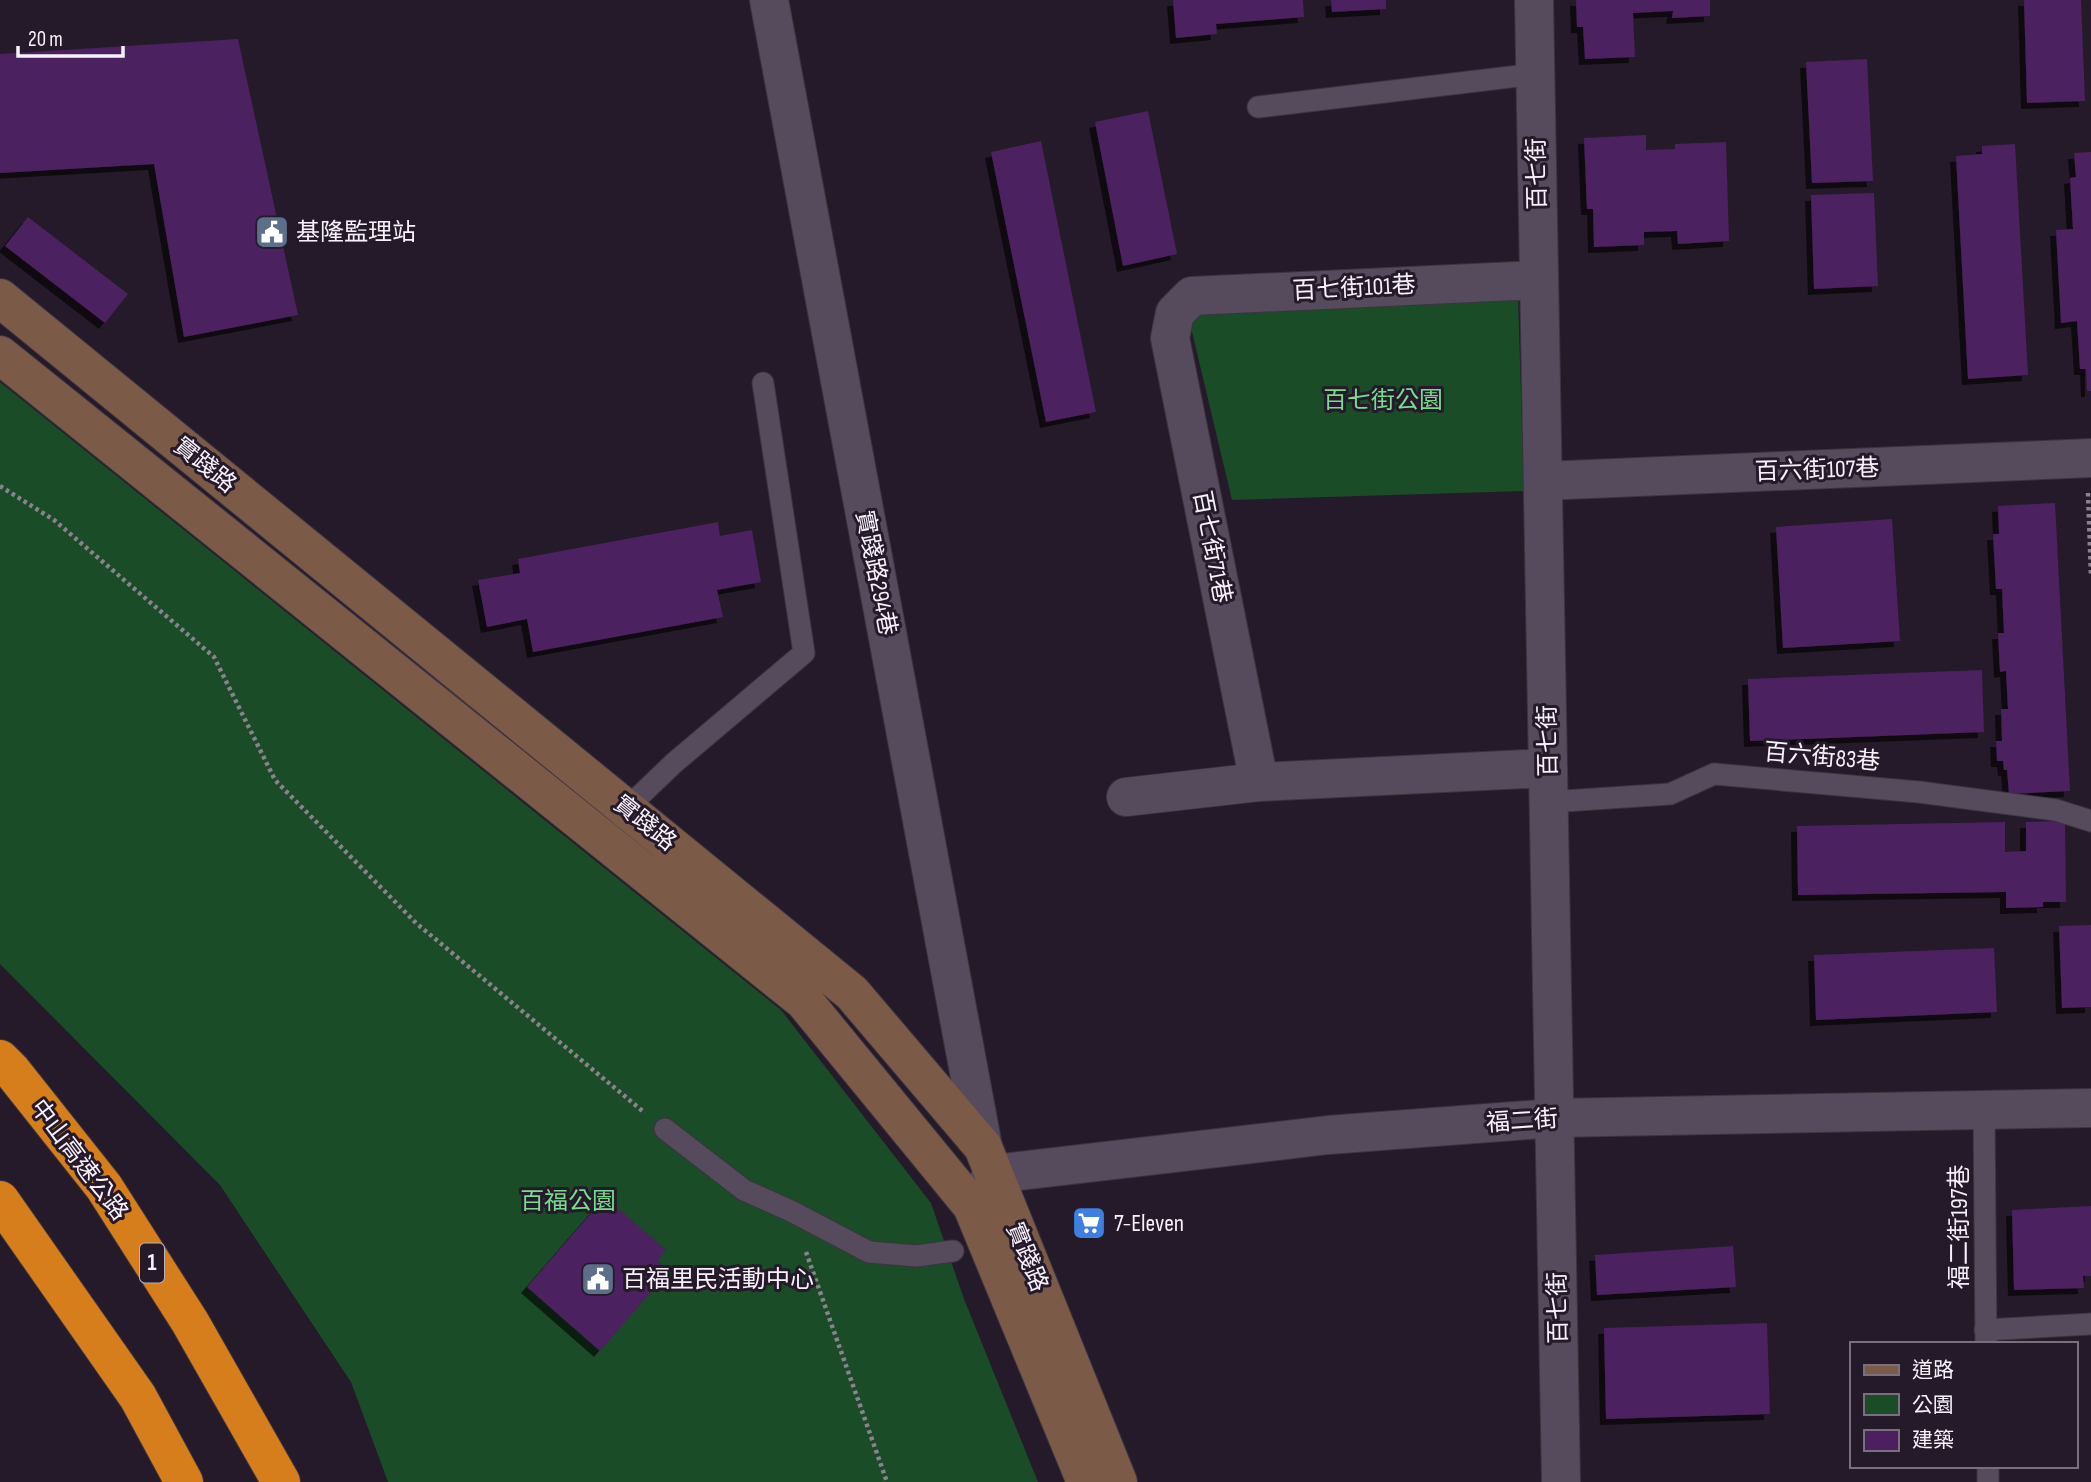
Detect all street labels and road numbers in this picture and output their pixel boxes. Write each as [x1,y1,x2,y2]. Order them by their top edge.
street label: 百七街 [1522,138,1552,210]
street label: 百七街101巷 [1292,270,1416,306]
street label: 實踐路 [168,431,242,499]
street label: 百六街107巷 [1754,453,1880,487]
street label: 百七街71巷 [1187,488,1237,606]
street label: 實踐路294巷 [850,508,902,638]
street label: 百七街 [1533,705,1563,777]
street label: 百六街83巷 [1763,737,1881,777]
street label: 實踐路 [608,789,682,857]
street label: 中山高速公路 [24,1094,134,1226]
street label: 福二街 [1485,1104,1559,1138]
street label: 福二街197巷 [1945,1165,1974,1289]
street label: 實踐路 [1000,1218,1054,1296]
road number: 1 [140,1244,164,1282]
street label: 百七街 [1543,1272,1573,1344]

